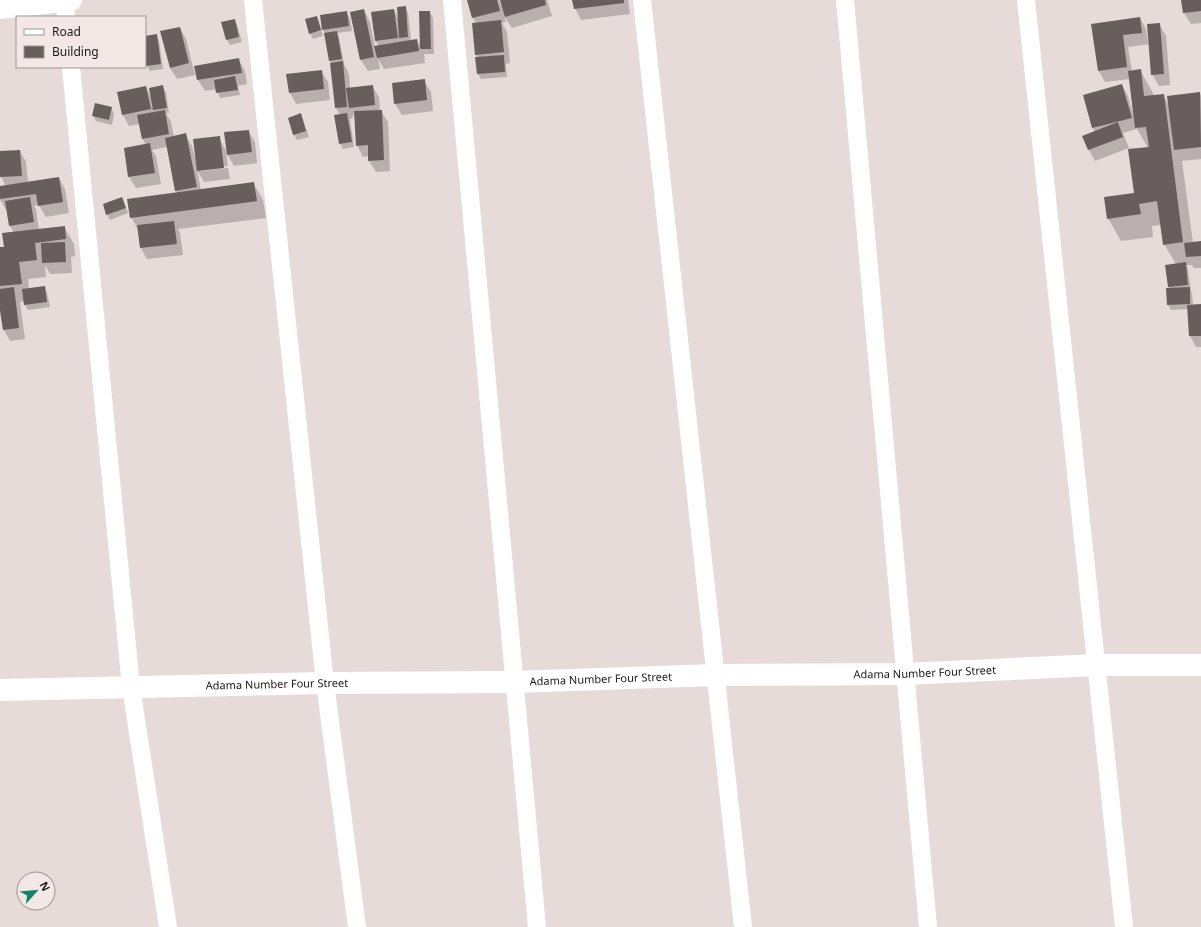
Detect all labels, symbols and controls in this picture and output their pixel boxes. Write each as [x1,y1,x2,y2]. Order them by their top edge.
legend [16,16,146,68]
text: Road [52,23,81,40]
text: Building [52,43,99,60]
street label: Adama Number Four Street [853,662,996,681]
street label: Adama Number Four Street [529,669,672,688]
street label: Adama Number Four Street [205,675,348,693]
north arrow [16,871,56,911]
text: N [37,879,54,894]

